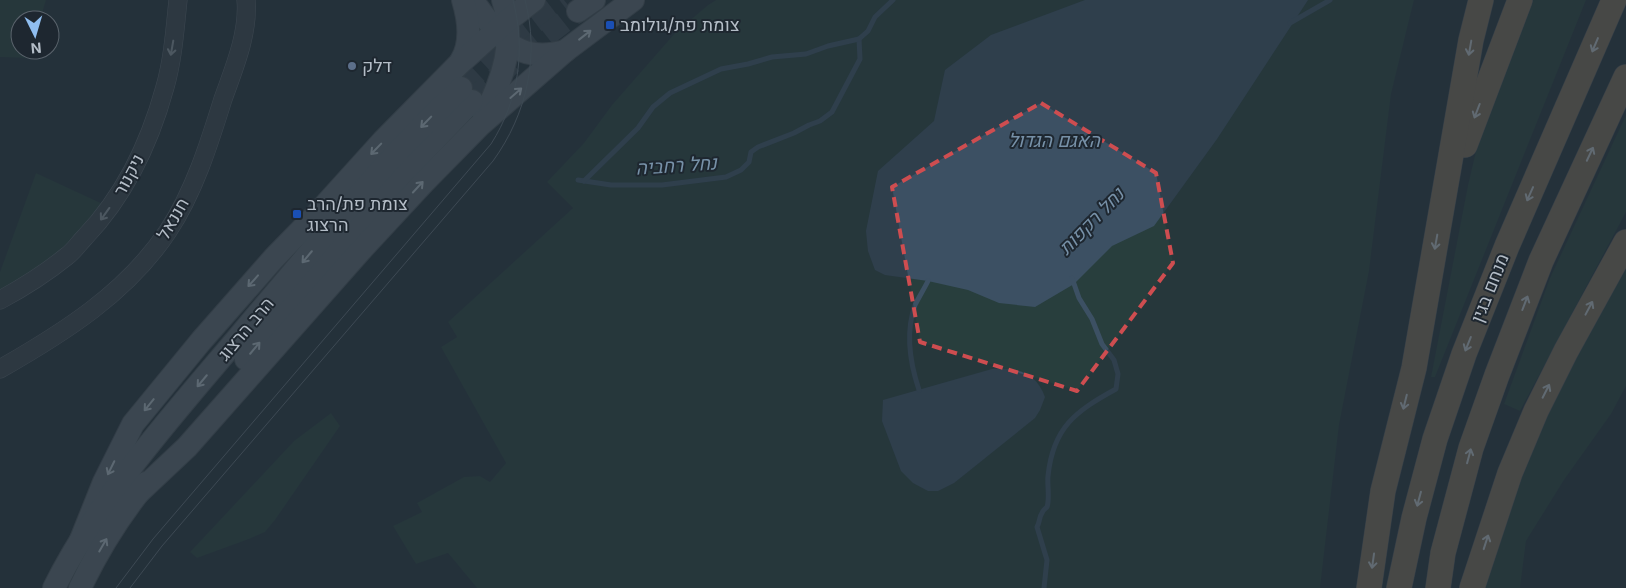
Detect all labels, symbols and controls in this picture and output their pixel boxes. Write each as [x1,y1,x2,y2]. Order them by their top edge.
north arrow [10,10,60,60]
place label: צומת פת/גולומב [620,14,740,35]
marker: צומת פת/גולומב [604,19,616,31]
one-way arrow [578,30,591,41]
one-way arrow [1590,37,1600,52]
one-way arrow [1464,39,1474,55]
text: N [30,40,42,57]
one-way arrow [167,40,177,56]
place label: דלק [362,55,392,76]
marker: דלק [346,60,358,72]
one-way arrow [509,88,522,99]
one-way arrow [1472,103,1481,118]
one-way arrow [420,116,432,129]
water label: האגם הגדול [1008,129,1101,152]
one-way arrow [370,143,382,155]
one-way arrow [1586,147,1596,162]
street label: ניקנור [109,150,148,199]
water label: נחל רחביה [635,151,718,180]
one-way arrow [413,181,424,194]
water label: נחל רקפות [1054,182,1130,260]
one-way arrow [1525,186,1535,201]
place label: צומת פת/הרב הרצוג [307,193,408,235]
street label: חננאל [152,194,193,243]
one-way arrow [100,206,111,220]
marker: צומת פת/הרב הרצוג [291,208,303,220]
one-way arrow [1431,234,1440,250]
one-way arrow [301,250,312,263]
street label: מנחם בגין [1466,250,1513,325]
one-way arrow [247,274,259,287]
street label: הרב הרצוג [213,293,278,364]
one-way arrow [1520,296,1530,311]
one-way arrow [1585,301,1594,316]
one-way arrow [1463,336,1472,351]
one-way arrow [249,342,260,355]
one-way arrow [196,374,207,387]
one-way arrow [1541,383,1551,398]
one-way arrow [1400,393,1409,409]
one-way arrow [143,398,154,411]
one-way arrow [1465,448,1475,464]
one-way arrow [106,460,115,475]
one-way arrow [1414,490,1423,506]
one-way arrow [1482,534,1492,550]
one-way arrow [99,538,109,552]
one-way arrow [1368,552,1378,568]

